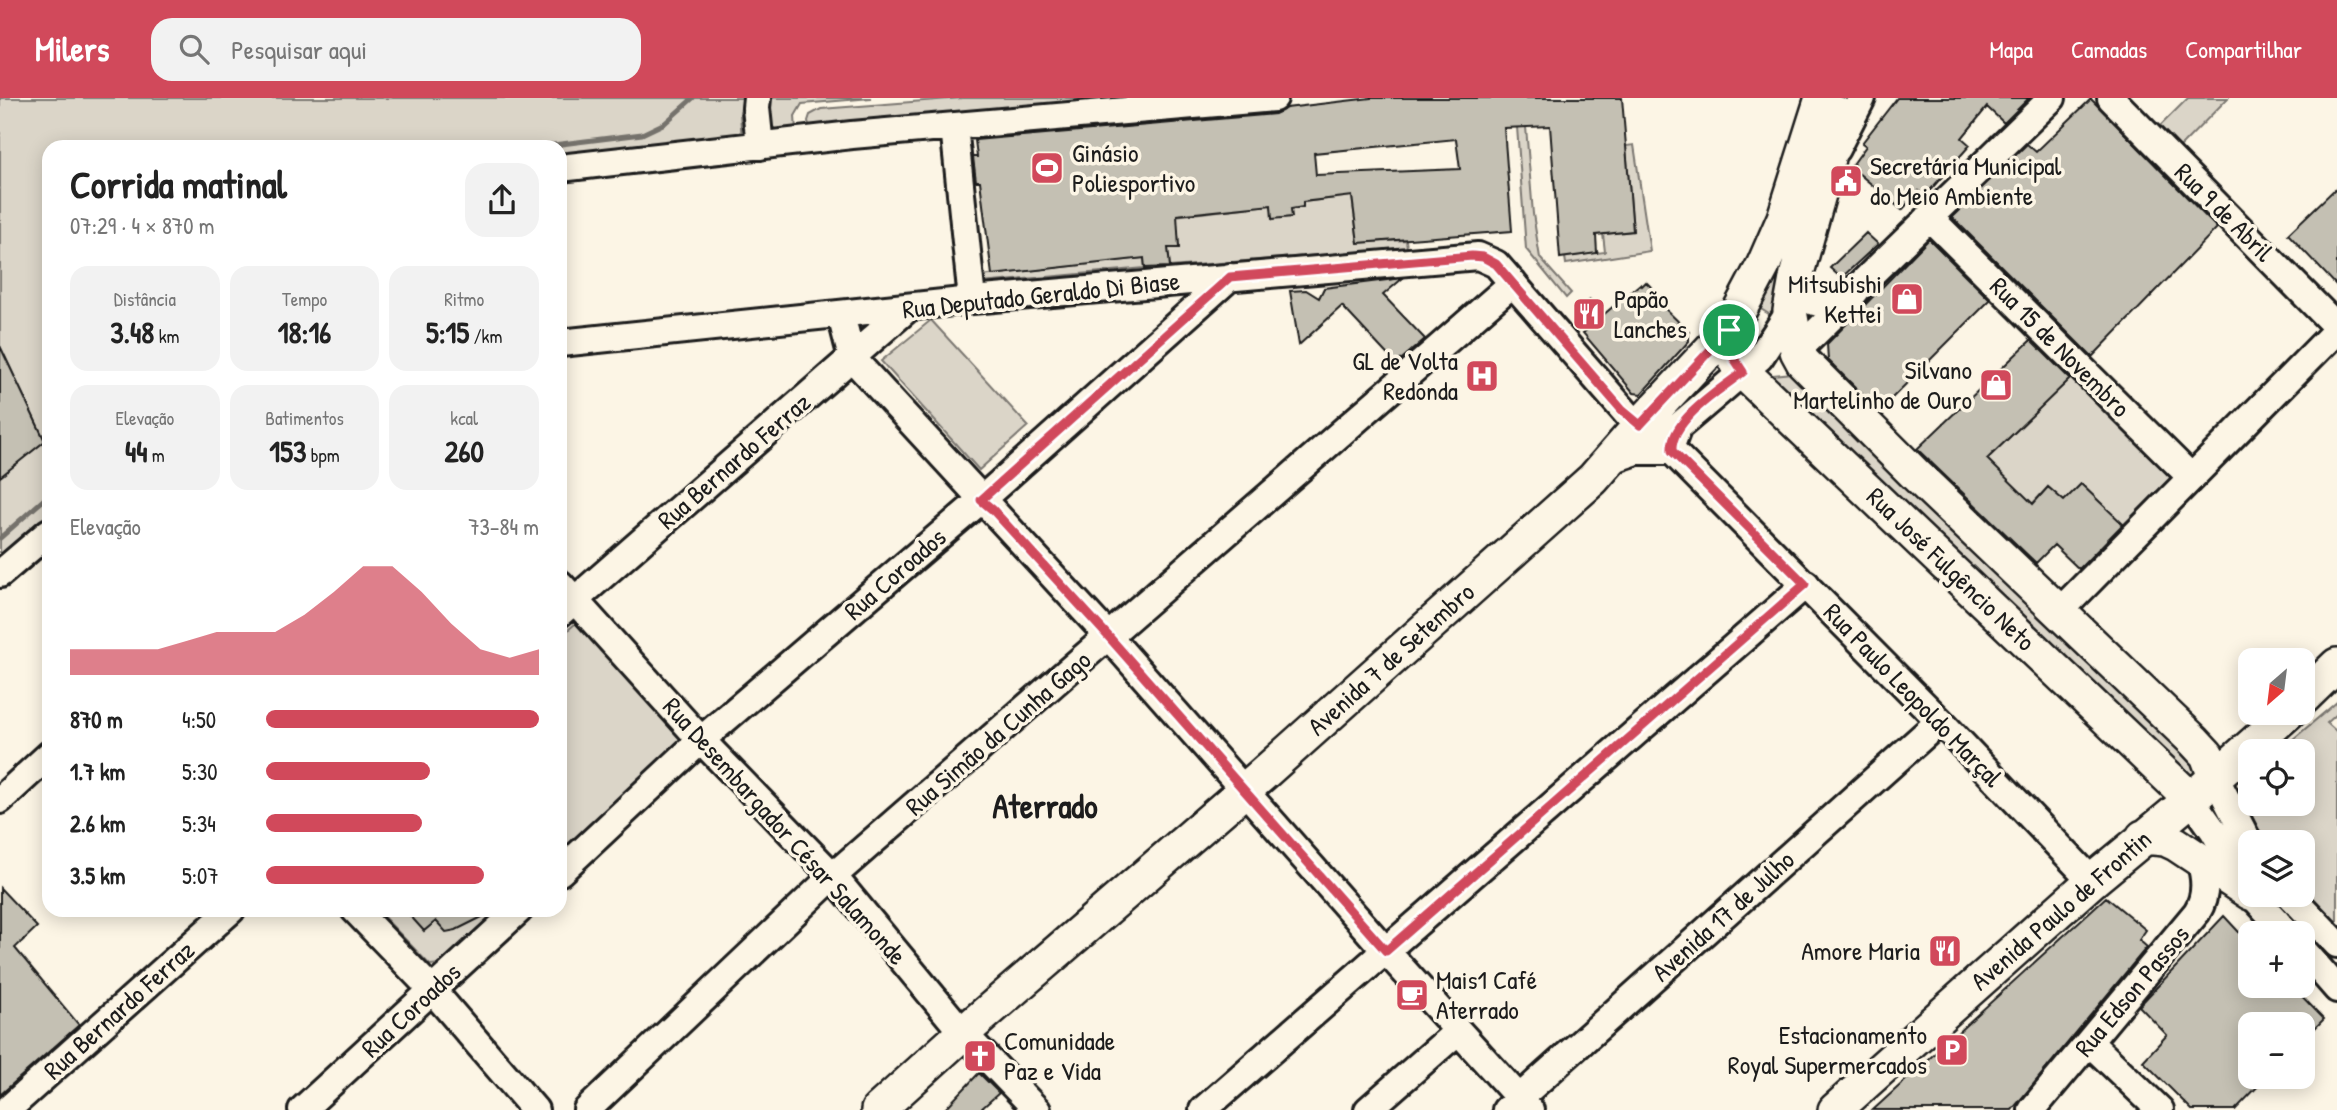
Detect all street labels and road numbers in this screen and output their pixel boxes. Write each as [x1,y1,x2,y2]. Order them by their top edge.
street label: Rua 9 de Abril [2167,155,2282,269]
street label: Rua Deputado Geraldo Di Biase [901,263,1181,326]
street label: Rua 15 de Novembro [1982,269,2138,425]
street label: Rua Bernardo Ferraz [650,384,818,537]
street label: Rua José Fulgêncio Neto [1860,479,2043,658]
street label: Rua Coroados [836,520,953,628]
street label: Avenida 7 de Setembro [1300,574,1482,743]
street label: Rua Paulo Leopoldo Marçal [1816,595,2011,794]
street label: Rua Simão da Cunha Gago [898,642,1098,823]
street label: Rua Desembargador César Salamonde [656,689,915,972]
street label: Avenida Paulo de Frontin [1963,821,2158,998]
street label: Avenida 17 de Julho [1644,842,1801,989]
street label: Rua Edson Passos [2066,918,2197,1064]
street label: Rua Bernardo Ferraz [36,932,202,1087]
street label: Rua Coroados [353,954,468,1065]

